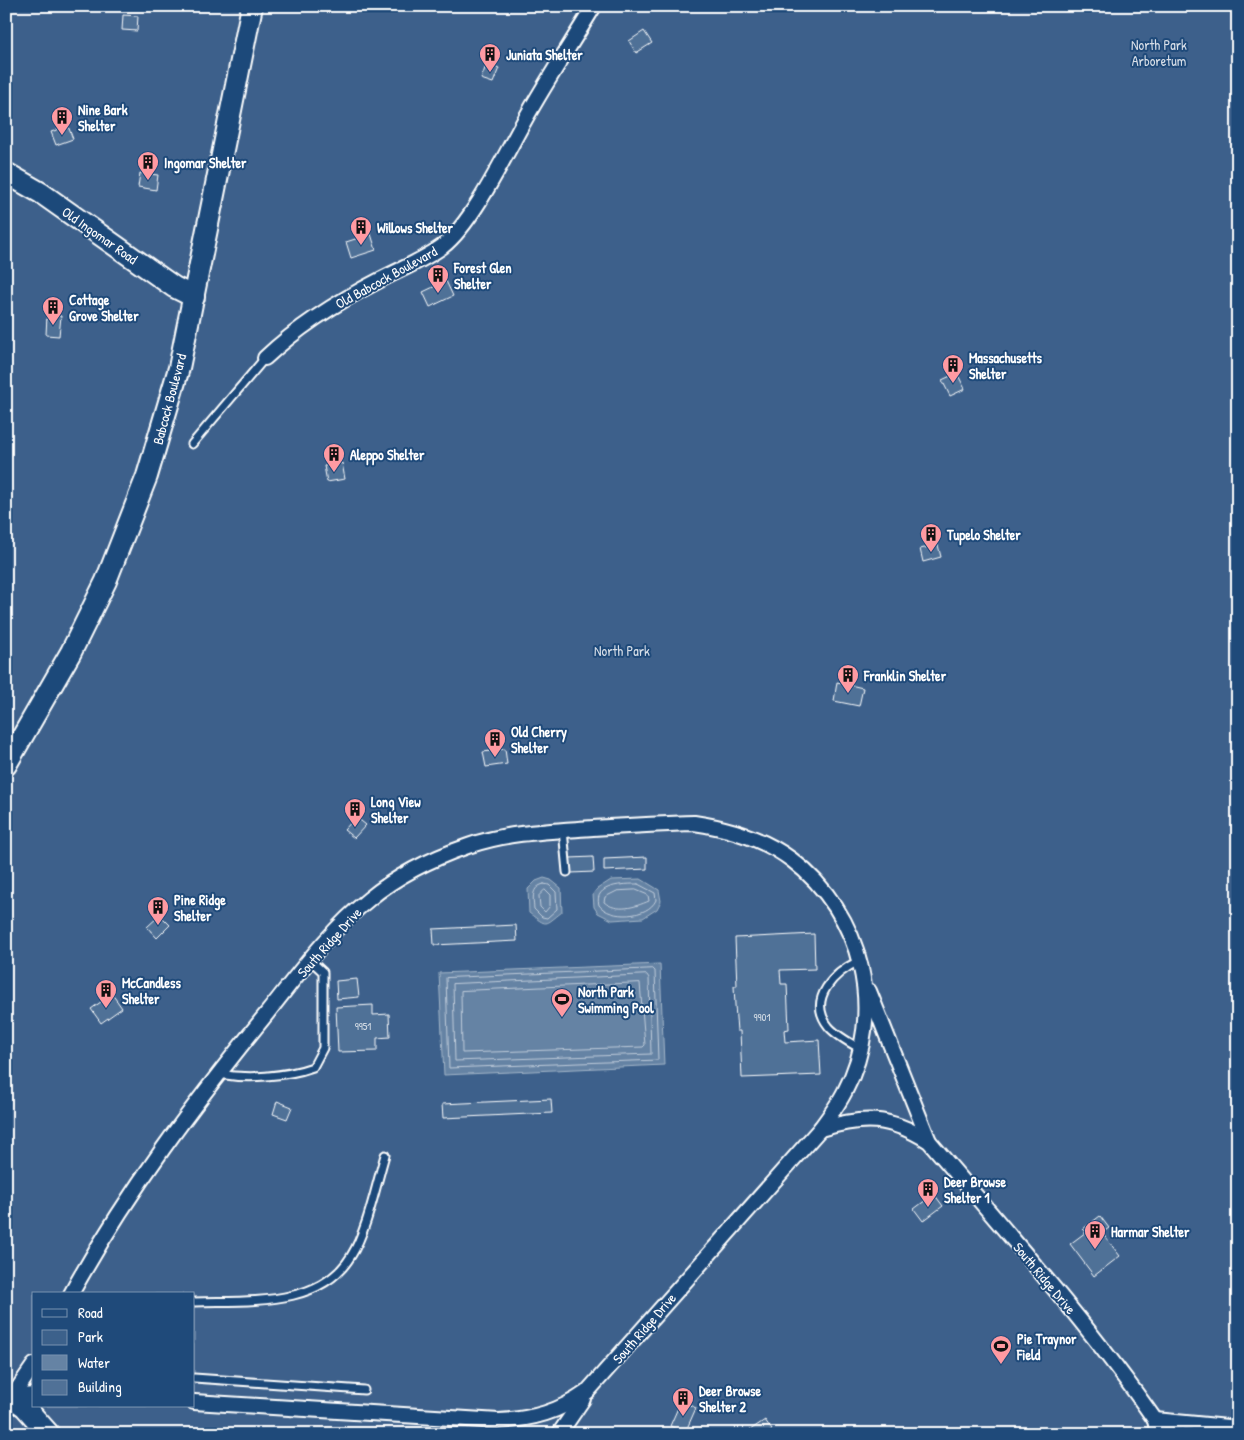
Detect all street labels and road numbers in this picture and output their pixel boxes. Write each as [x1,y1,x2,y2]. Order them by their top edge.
street label: Old Ingomar Road [58,202,142,269]
street label: Old Babcock Boulevard [332,241,441,313]
street label: Babcock Boulevard [148,351,190,447]
street label: South Ridge Drive [293,903,366,982]
street label: South Ridge Drive [1009,1238,1081,1319]
street label: South Ridge Drive [608,1288,681,1368]

